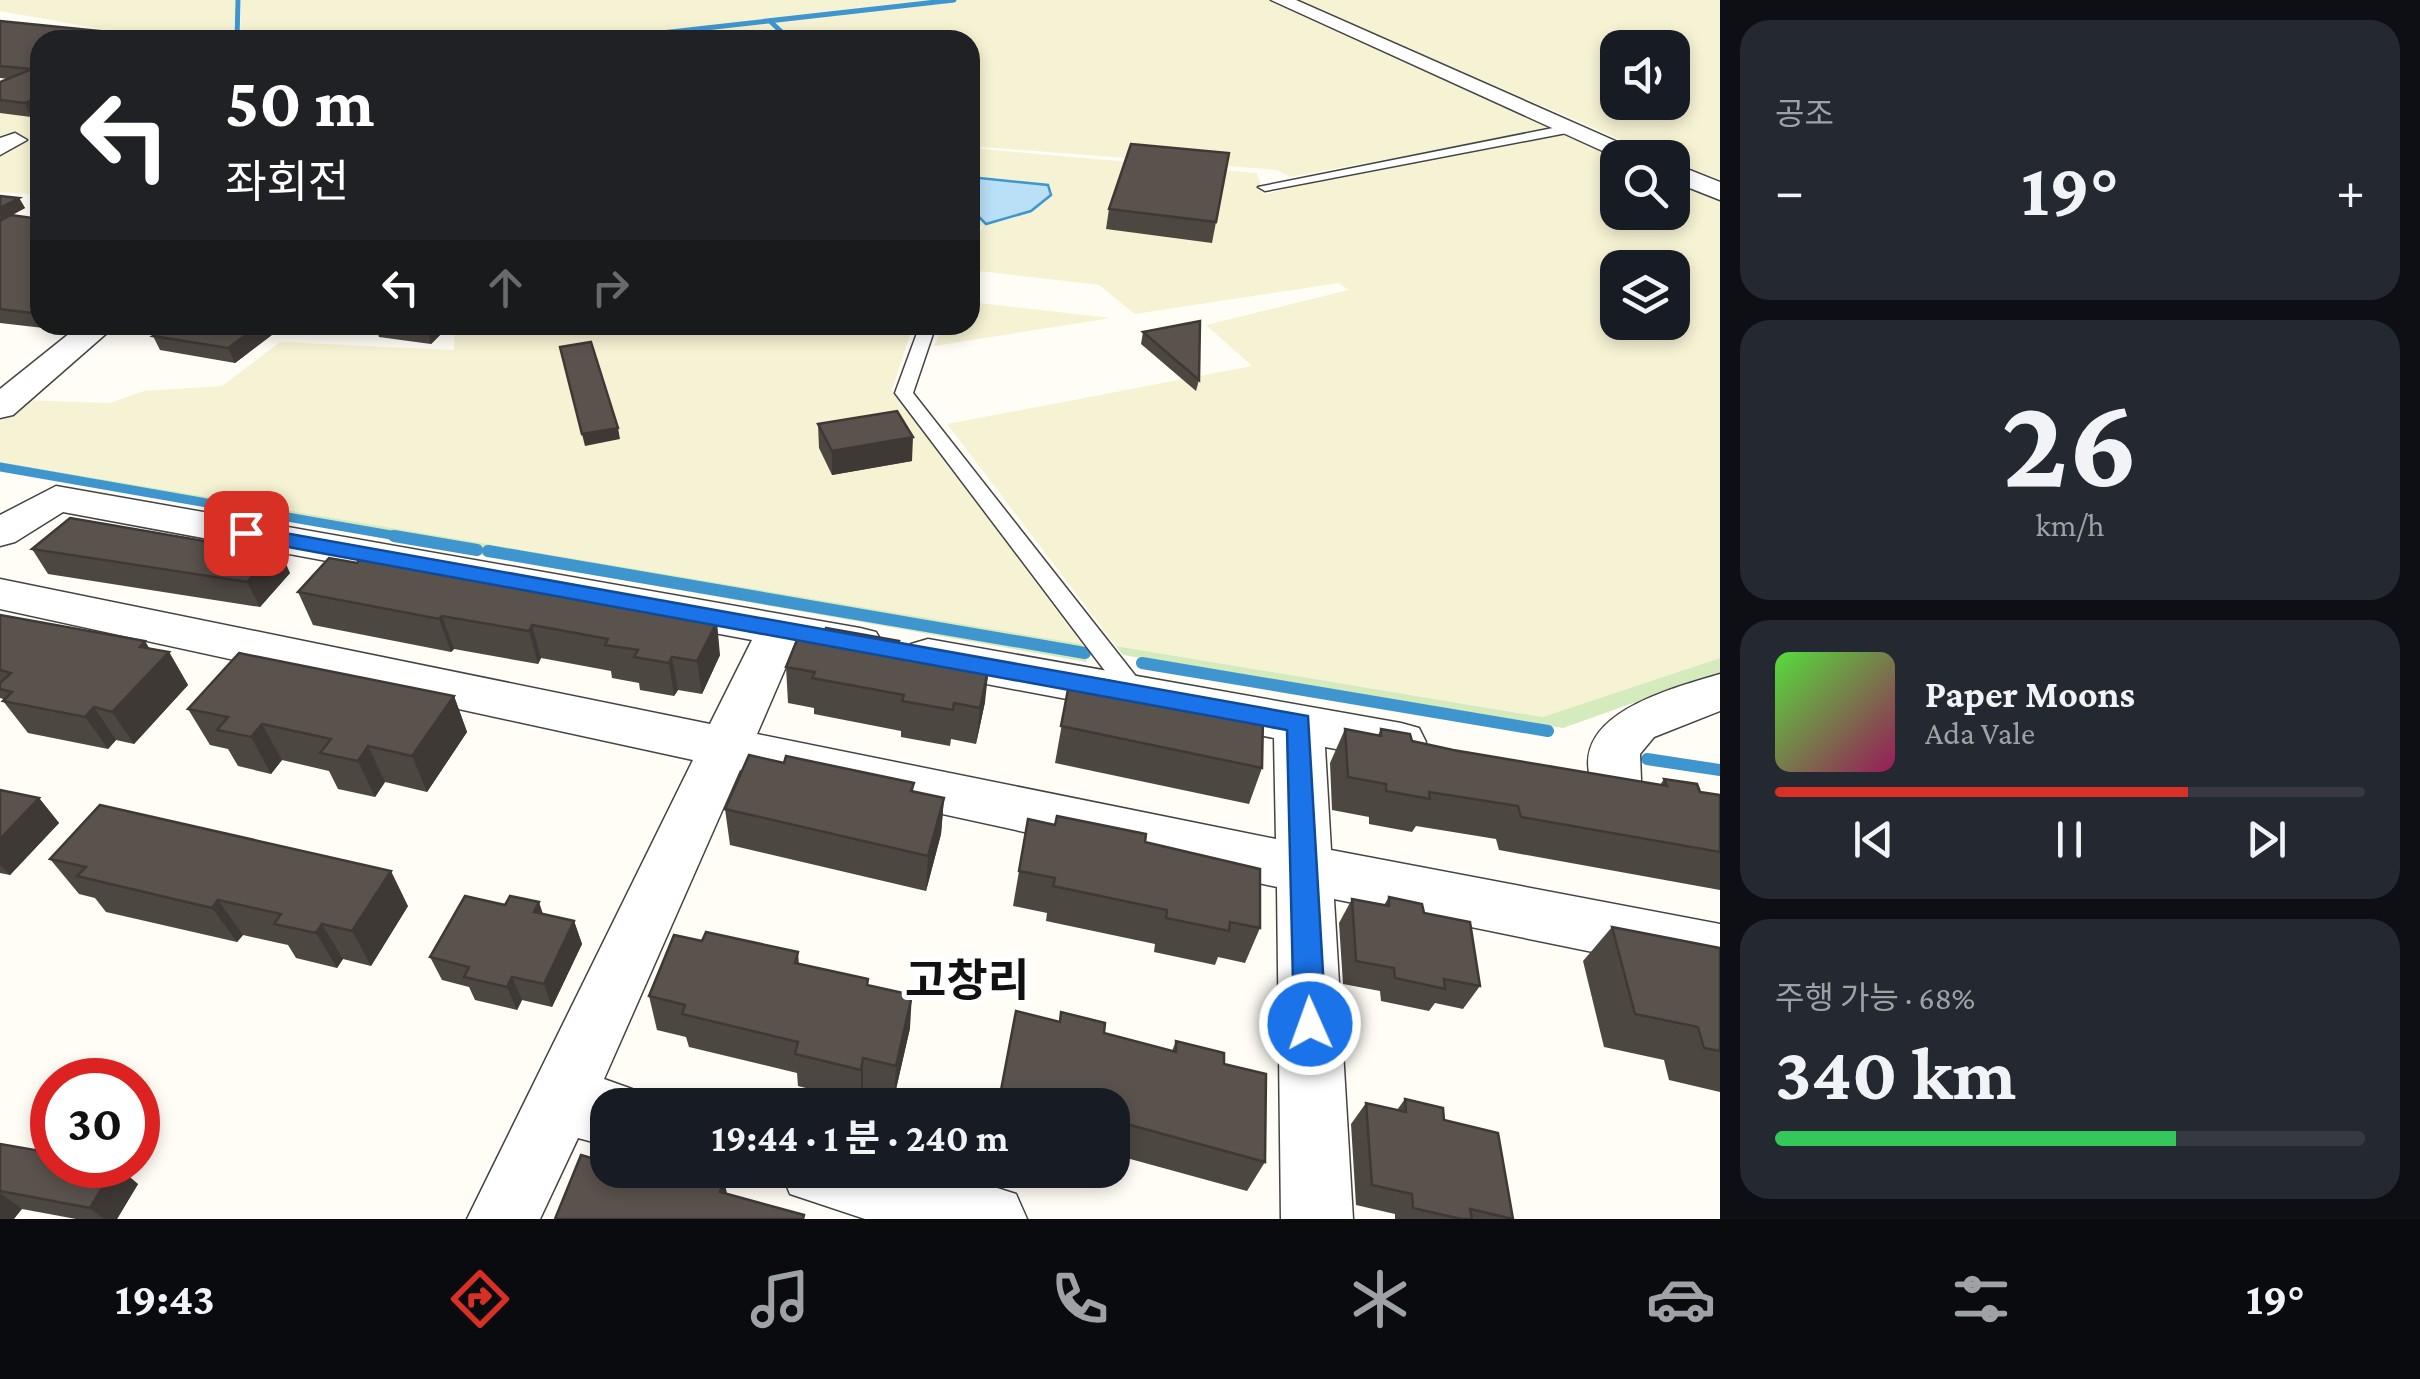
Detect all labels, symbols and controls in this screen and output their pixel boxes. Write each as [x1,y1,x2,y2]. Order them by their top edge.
map controls [1600,30,1690,340]
button: sound [1600,30,1690,120]
text: 50 m [225,63,375,141]
icon: left [60,70,190,200]
text: 공조 [1775,96,1834,132]
button: search [1600,140,1690,230]
text: 19° [2021,148,2119,231]
text: 좌회전 [225,157,349,207]
text: − [1775,160,1804,221]
text: + [2336,160,2365,221]
button: layers [1600,250,1690,340]
icon: left [373,260,428,315]
icon: ahead [478,260,533,315]
icon: right [583,260,638,315]
text: 26 [2001,369,2139,514]
pin [204,491,289,576]
icon: arrive [219,506,274,561]
text: km/h [2036,507,2105,543]
text: Paper Moons [1925,673,2135,715]
text: Ada Vale [1925,715,2035,751]
icon: previous [1846,812,1901,867]
icon: pause [2042,812,2097,867]
icon: next [2239,812,2294,867]
district label: 고창리 [905,956,1029,1006]
position arrow [1258,972,1362,1076]
text: 주행 가능 · 68% [1775,980,1975,1016]
text: 340 km [1775,1032,2016,1115]
speed limit sign: 30 [30,1058,160,1188]
text: 19:44 · 1 분 · 240 m [712,1117,1008,1159]
icon: directions [445,1264,515,1334]
icon: music [745,1264,815,1334]
icon: phone [1045,1264,1115,1334]
icon: climate [1345,1264,1415,1334]
icon: car [1646,1264,1716,1334]
icon: filters [1946,1264,2016,1334]
text: 19:43 [115,1274,215,1324]
text: 19° [2246,1274,2305,1324]

